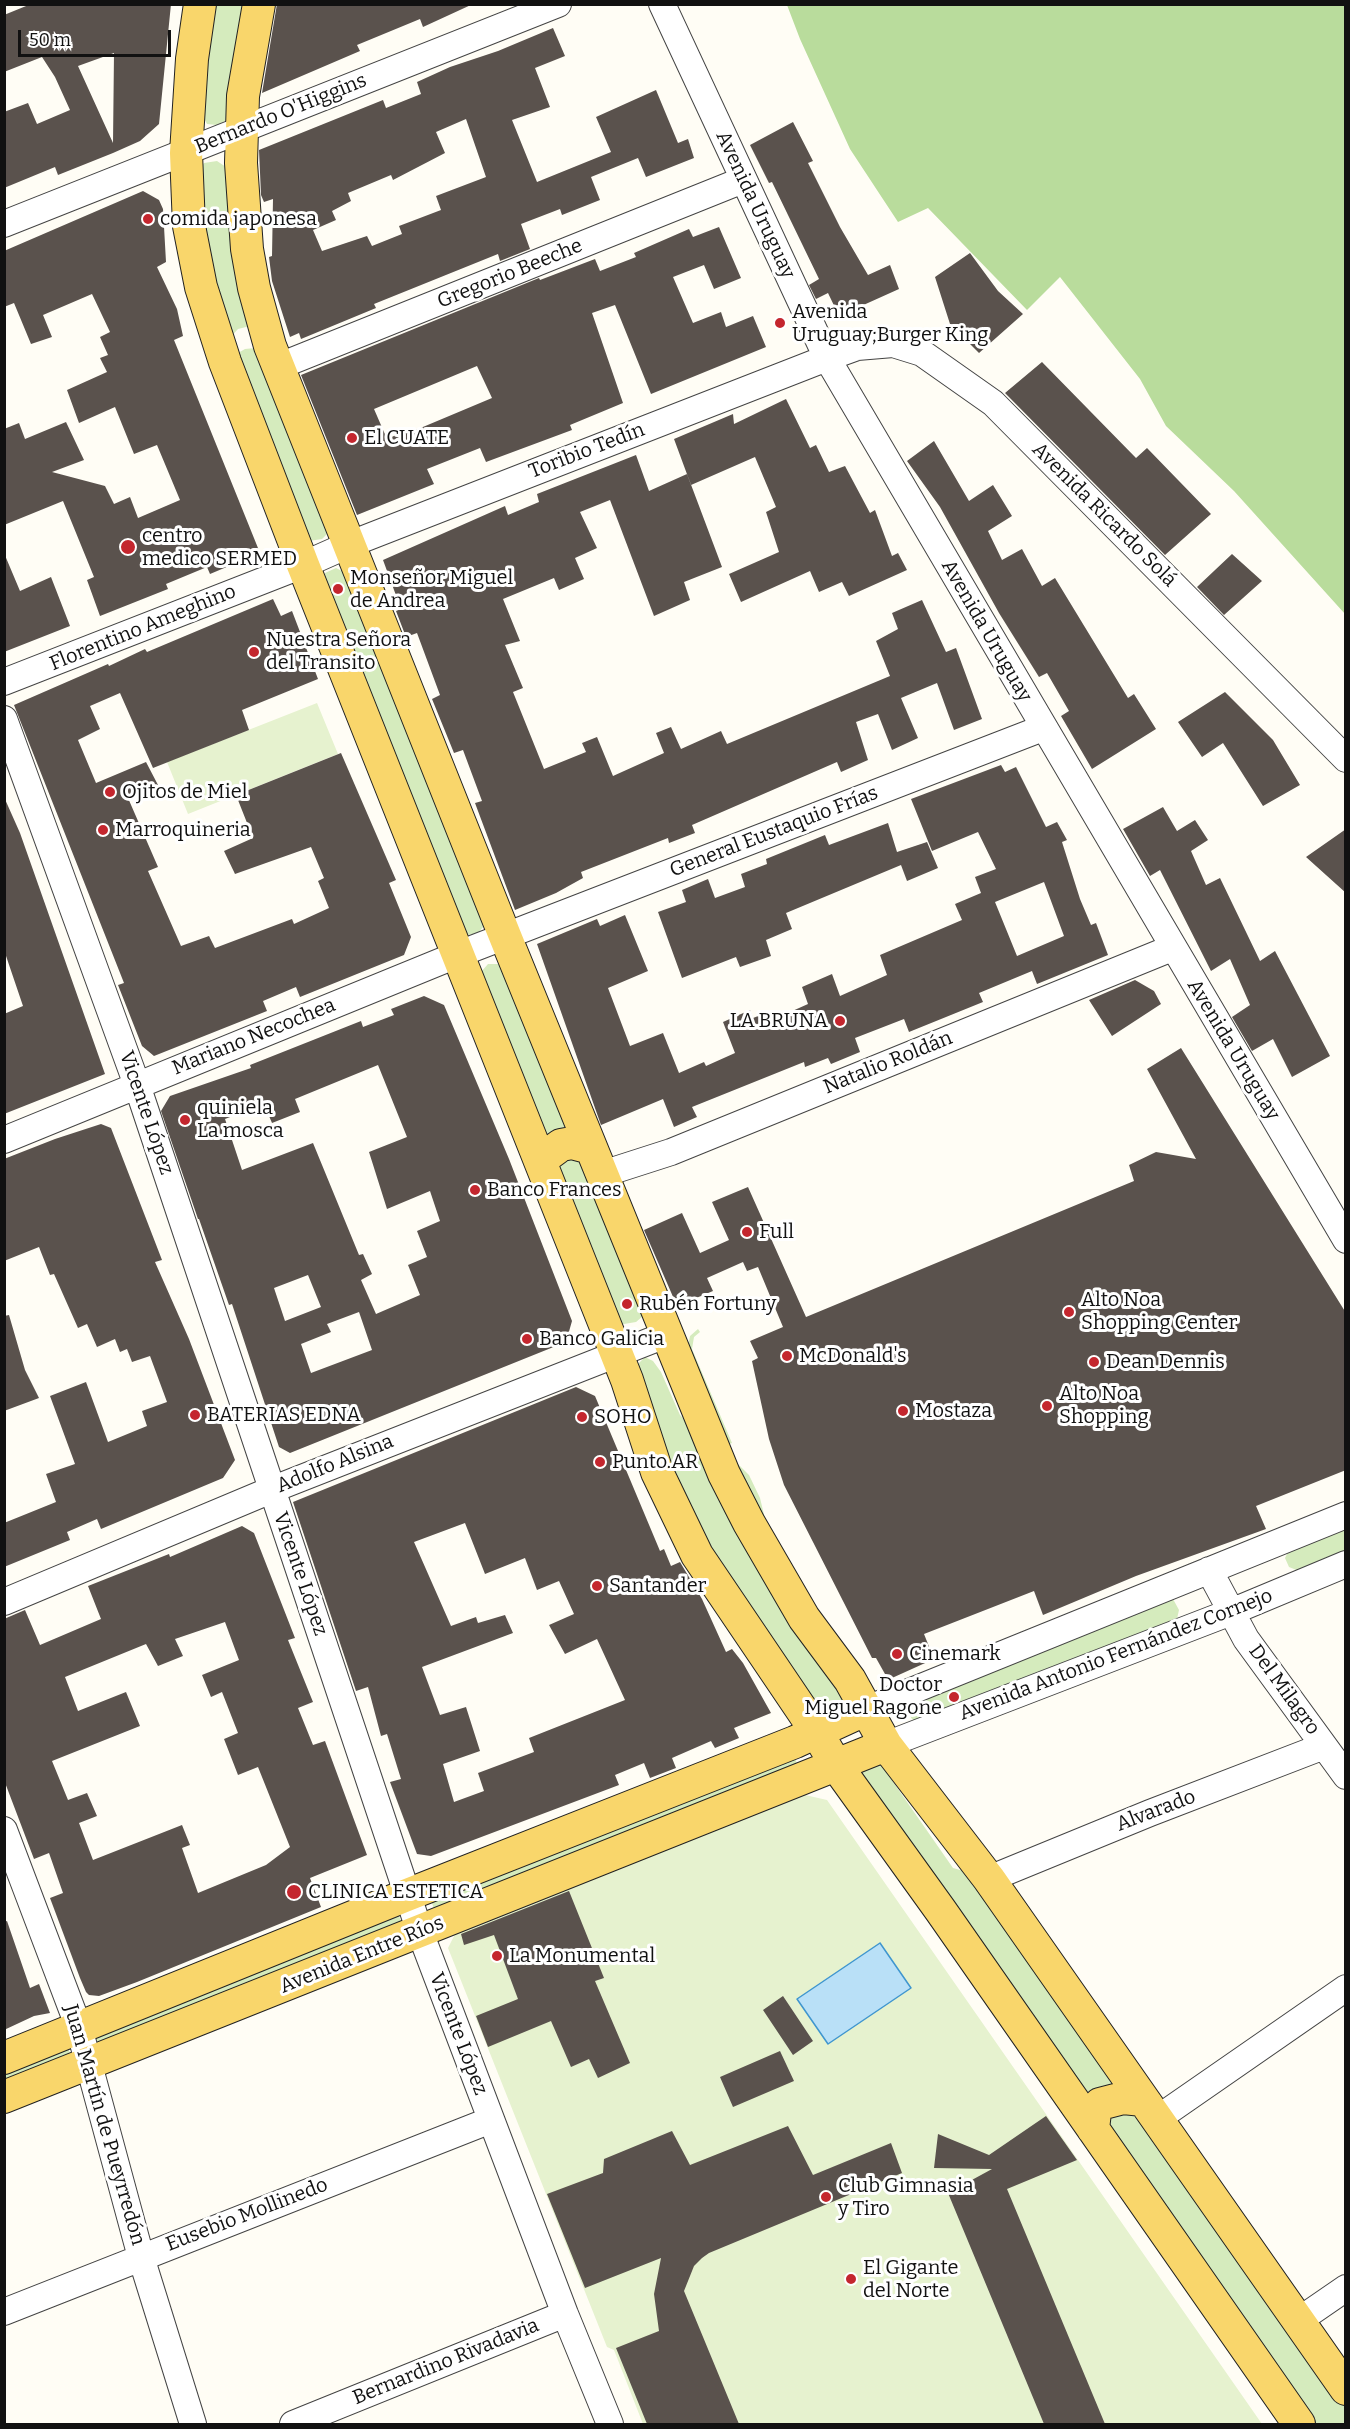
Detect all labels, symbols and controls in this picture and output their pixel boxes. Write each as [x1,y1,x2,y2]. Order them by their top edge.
scale bar [21,18,174,56]
text: 50 m [29,29,71,51]
street label: Bernardo O'Higgins [192,69,370,159]
street label: Avenida Uruguay [710,127,800,283]
place label: comida japonesa [160,207,317,231]
marker: comida japonesa [141,212,155,226]
street label: Gregorio Beeche [434,234,586,314]
place label: Avenida Uruguay;Burger King [792,300,988,347]
marker: Avenida Uruguay;Burger King [773,316,787,330]
street label: Toribio Tedín [526,418,648,484]
place label: El CUATE [364,426,449,450]
marker: El CUATE [345,431,359,445]
street label: Avenida Ricardo Solá [1027,438,1181,592]
place label: centro medico SERMED [142,524,297,571]
marker: centro medico SERMED [119,538,137,556]
street label: Avenida Uruguay [936,556,1036,706]
place label: Monseñor Miguel de Andrea [350,566,513,613]
street label: Florentino Ameghino [46,580,240,676]
marker: Monseñor Miguel de Andrea [331,582,345,596]
place label: Nuestra Señora del Transito [266,628,411,675]
marker: Nuestra Señora del Transito [247,645,261,659]
place label: Ojitos de Miel [122,780,247,804]
street label: General Eustaquio Frías [666,781,882,883]
marker: Ojitos de Miel [103,785,117,799]
place label: Marroquineria [115,818,251,842]
marker: Marroquineria [96,823,110,837]
street label: Avenida Uruguay [1181,975,1285,1125]
street label: Mariano Necochea [169,993,339,1081]
place label: LA BRUNA [730,1009,828,1033]
marker: LA BRUNA [833,1014,847,1028]
street label: Natalio Roldán [820,1026,956,1100]
street label: Vicente López [114,1048,178,1178]
place label: quiniela La mosca [197,1096,284,1143]
marker: quiniela La mosca [178,1113,192,1127]
place label: Banco Frances [487,1178,622,1202]
marker: Banco Frances [468,1183,482,1197]
place label: Full [759,1220,794,1244]
marker: Full [740,1225,754,1239]
place label: Alto Noa Shopping Center [1081,1288,1237,1335]
place label: Rubén Fortuny [639,1292,776,1316]
marker: Rubén Fortuny [620,1297,634,1311]
marker: Alto Noa Shopping Center [1062,1305,1076,1319]
place label: Banco Galicia [539,1327,664,1351]
marker: Banco Galicia [520,1332,534,1346]
place label: McDonald's [799,1344,906,1368]
marker: McDonald's [780,1349,794,1363]
place label: Dean Dennis [1106,1350,1225,1374]
marker: Dean Dennis [1087,1355,1101,1369]
place label: Alto Noa Shopping [1059,1382,1149,1429]
place label: Mostaza [915,1399,992,1423]
marker: Alto Noa Shopping [1040,1399,1054,1413]
place label: BATERIAS EDNA [207,1403,361,1427]
marker: Mostaza [896,1404,910,1418]
place label: SOHO [594,1405,652,1429]
marker: BATERIAS EDNA [188,1408,202,1422]
marker: SOHO [575,1410,589,1424]
street label: Adolfo Alsina [273,1430,397,1498]
place label: Punto.AR [612,1450,698,1474]
marker: Punto.AR [593,1455,607,1469]
street label: Vicente López [268,1509,332,1639]
place label: Santander [609,1574,706,1598]
marker: Santander [590,1579,604,1593]
street label: Avenida Antonio Fernández Cornejo [956,1584,1276,1726]
street label: Del Milagro [1243,1640,1325,1740]
place label: Cinemark [909,1642,1001,1666]
marker: Cinemark [890,1647,904,1661]
place label: Doctor Miguel Ragone [804,1673,942,1720]
marker: Doctor Miguel Ragone [947,1690,961,1704]
street label: Alvarado [1113,1785,1199,1837]
place label: CLINICA ESTETICA [308,1880,484,1904]
marker: CLINICA ESTETICA [285,1883,303,1901]
street label: Avenida Entre Ríos [276,1911,448,1999]
place label: La Monumental [509,1944,655,1968]
marker: La Monumental [490,1949,504,1963]
street label: Vicente López [424,1969,492,2099]
street label: Juan Martín de Pueyrredón [58,2002,150,2248]
street label: Eusebio Mollinedo [163,2173,331,2257]
place label: Club Gimnasia y Tiro [838,2174,974,2221]
marker: Club Gimnasia y Tiro [819,2190,833,2204]
place label: El Gigante del Norte [863,2256,958,2303]
marker: El Gigante del Norte [844,2272,858,2286]
street label: Bernardino Rivadavia [349,2314,543,2410]

